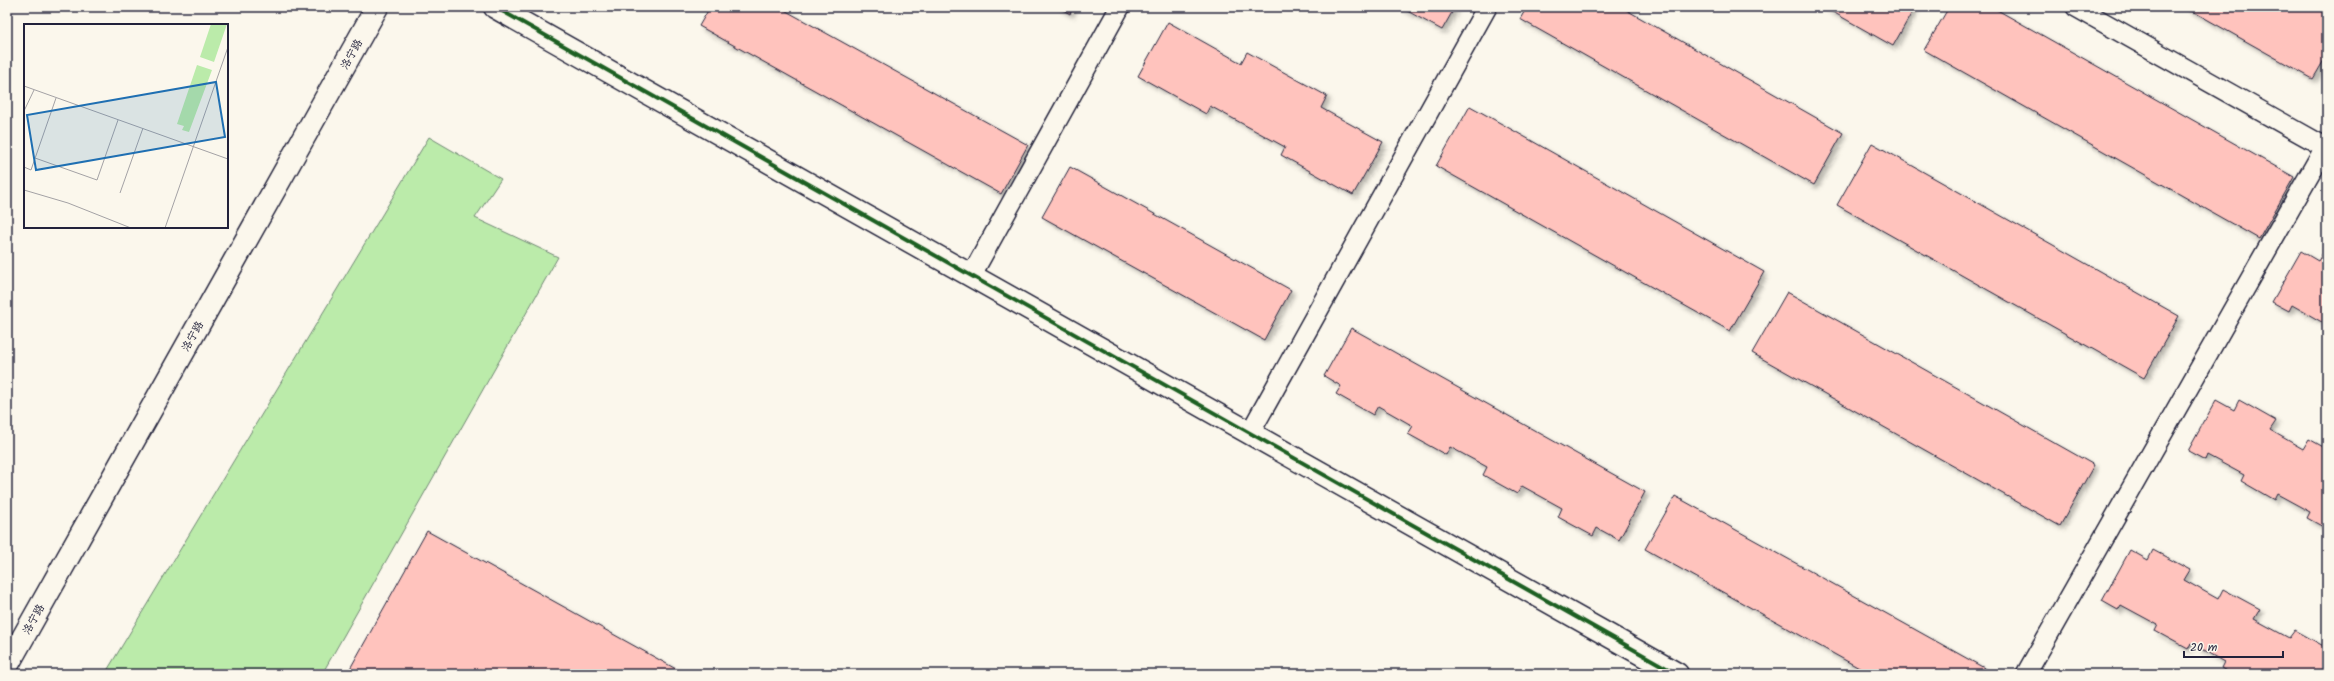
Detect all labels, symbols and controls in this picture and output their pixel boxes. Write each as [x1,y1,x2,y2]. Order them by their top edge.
inset map [24,24,228,228]
street label: 洛宁路 [336,36,368,73]
street label: 洛宁路 [177,318,209,355]
street label: 洛宁路 [18,601,50,638]
scale bar [2184,633,2283,659]
text: 20 m [2190,638,2218,657]

